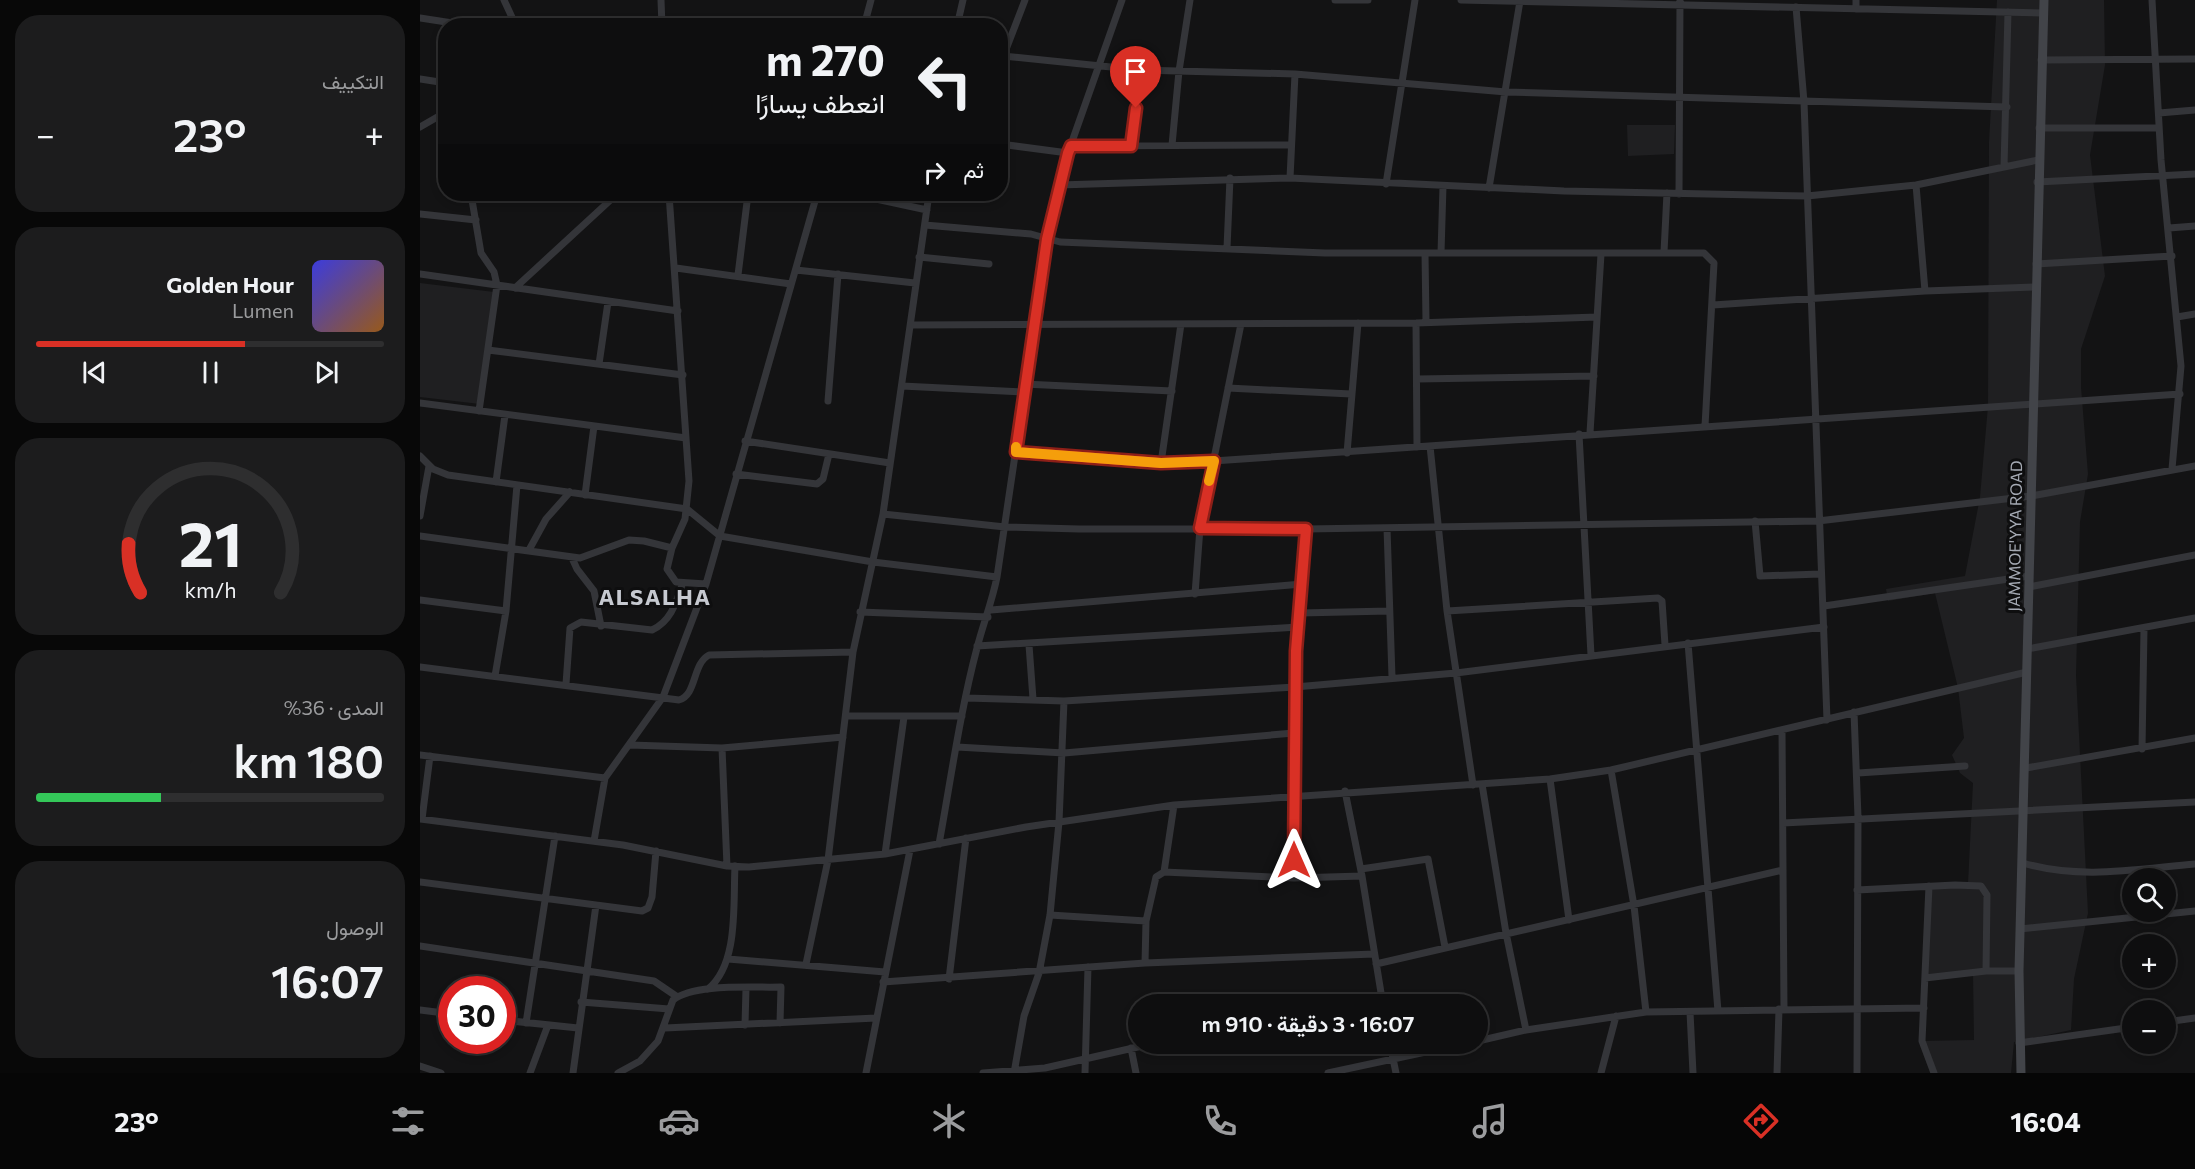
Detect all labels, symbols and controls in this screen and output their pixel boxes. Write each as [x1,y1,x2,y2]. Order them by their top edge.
text: 270 m [766,33,885,85]
icon: left [906,42,984,120]
pin [1110,46,1161,108]
icon: arrive [1119,55,1152,88]
text: التكييف [322,69,384,93]
text: انعطف يسارًا [755,86,885,119]
text: 23° [173,106,246,161]
text: − [36,113,55,154]
text: + [365,113,384,154]
icon: right [918,156,951,189]
text: ثم [963,156,984,183]
text: Golden Hour [166,271,294,298]
text: Lumen [232,298,294,322]
icon: previous [78,356,111,389]
icon: pause [194,356,227,389]
icon: next [310,356,343,389]
street label: JAMMOE'YYA ROAD [2004,460,2025,612]
text: 21 [178,505,242,581]
text: km/h [184,577,236,603]
district label: ALSALHA [598,583,712,610]
text: المدى · 36% [284,695,384,719]
text: 180 km [233,732,384,787]
position arrow [1262,828,1326,892]
map controls [2122,868,2176,1054]
button: search [2122,868,2176,922]
text: الوصول [326,915,384,939]
button: + [2122,934,2176,988]
text: 16:07 [271,952,384,1007]
speed limit sign: 30 [438,976,516,1054]
button: − [2122,1000,2176,1054]
text: 16:07 · 3 دقيقة · 910 m [1201,1010,1415,1037]
icon: filters [387,1100,429,1142]
icon: car [658,1100,700,1142]
icon: climate [928,1100,970,1142]
icon: phone [1199,1100,1241,1142]
icon: music [1469,1100,1511,1142]
icon: directions [1740,1100,1782,1142]
text: 23° [114,1105,159,1138]
text: 16:04 [2010,1105,2081,1138]

